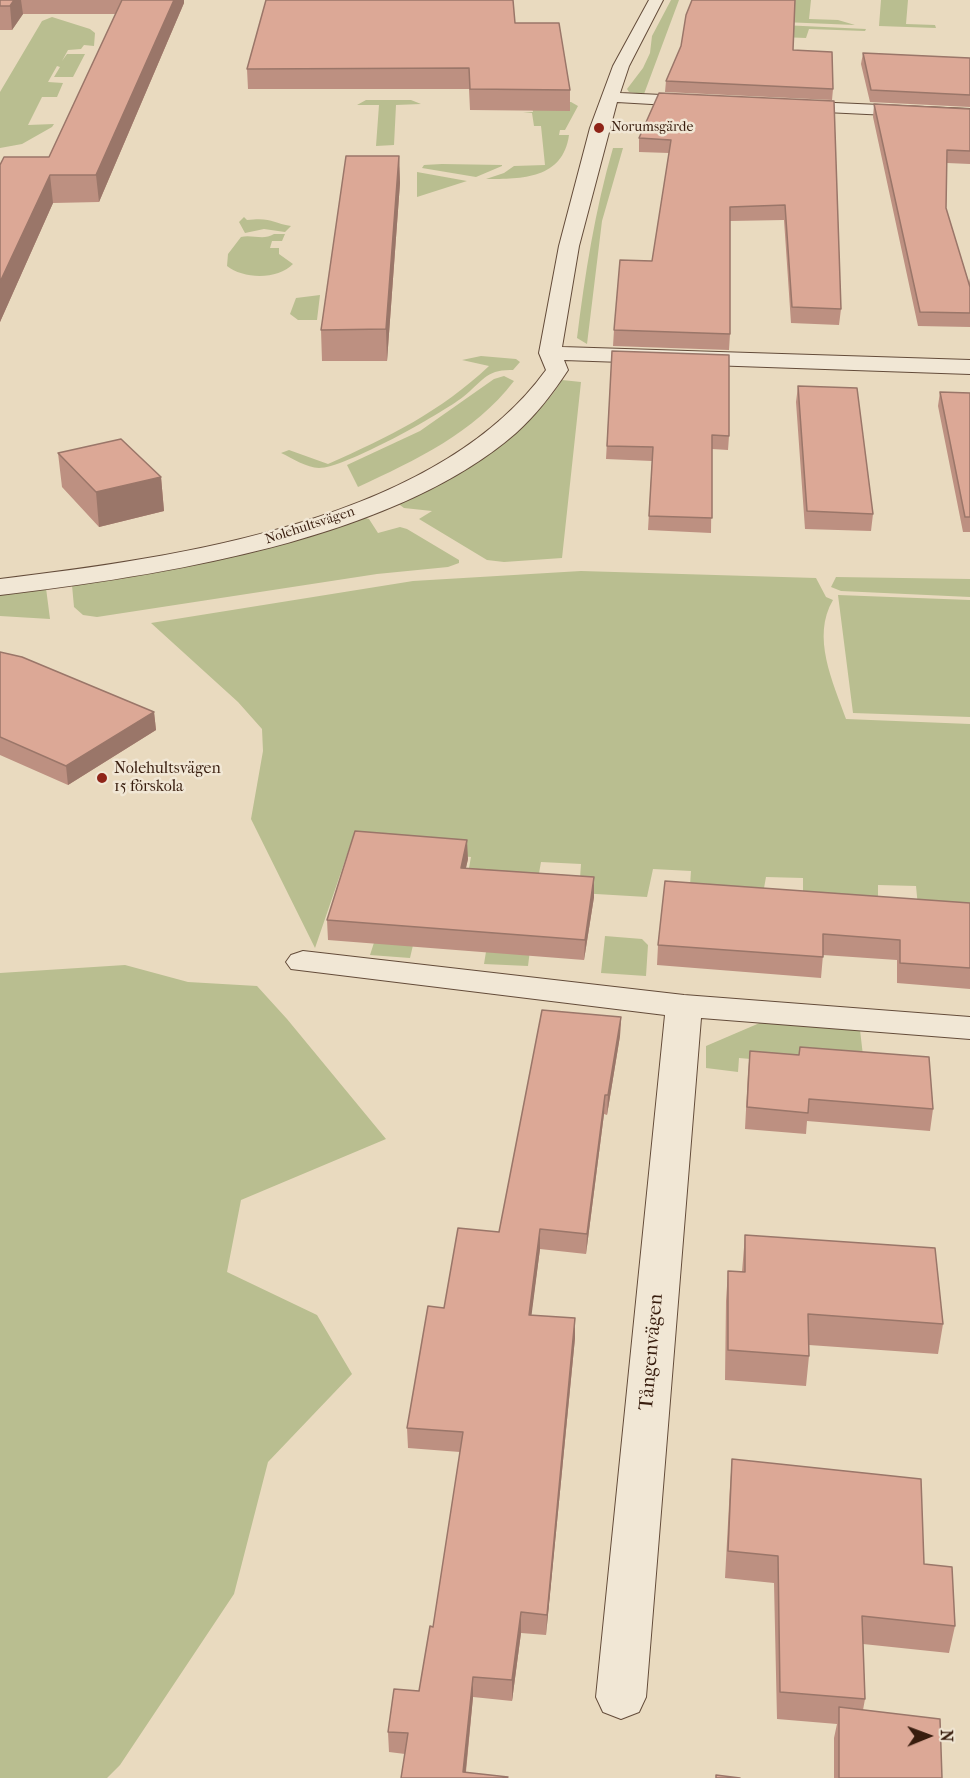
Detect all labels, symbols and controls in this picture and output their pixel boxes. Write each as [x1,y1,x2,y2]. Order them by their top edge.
place label: Norumsgärde [611,120,693,136]
marker: Norumsgärde [592,121,606,135]
street label: Nolehultsvägen [263,504,357,548]
place label: Nolehultsvägen 15 förskola [114,759,221,797]
marker: Nolehultsvägen 15 förskola [95,771,109,785]
street label: Tångenvägen [635,1293,669,1411]
north arrow [898,1706,958,1766]
text: N [937,1729,956,1742]

